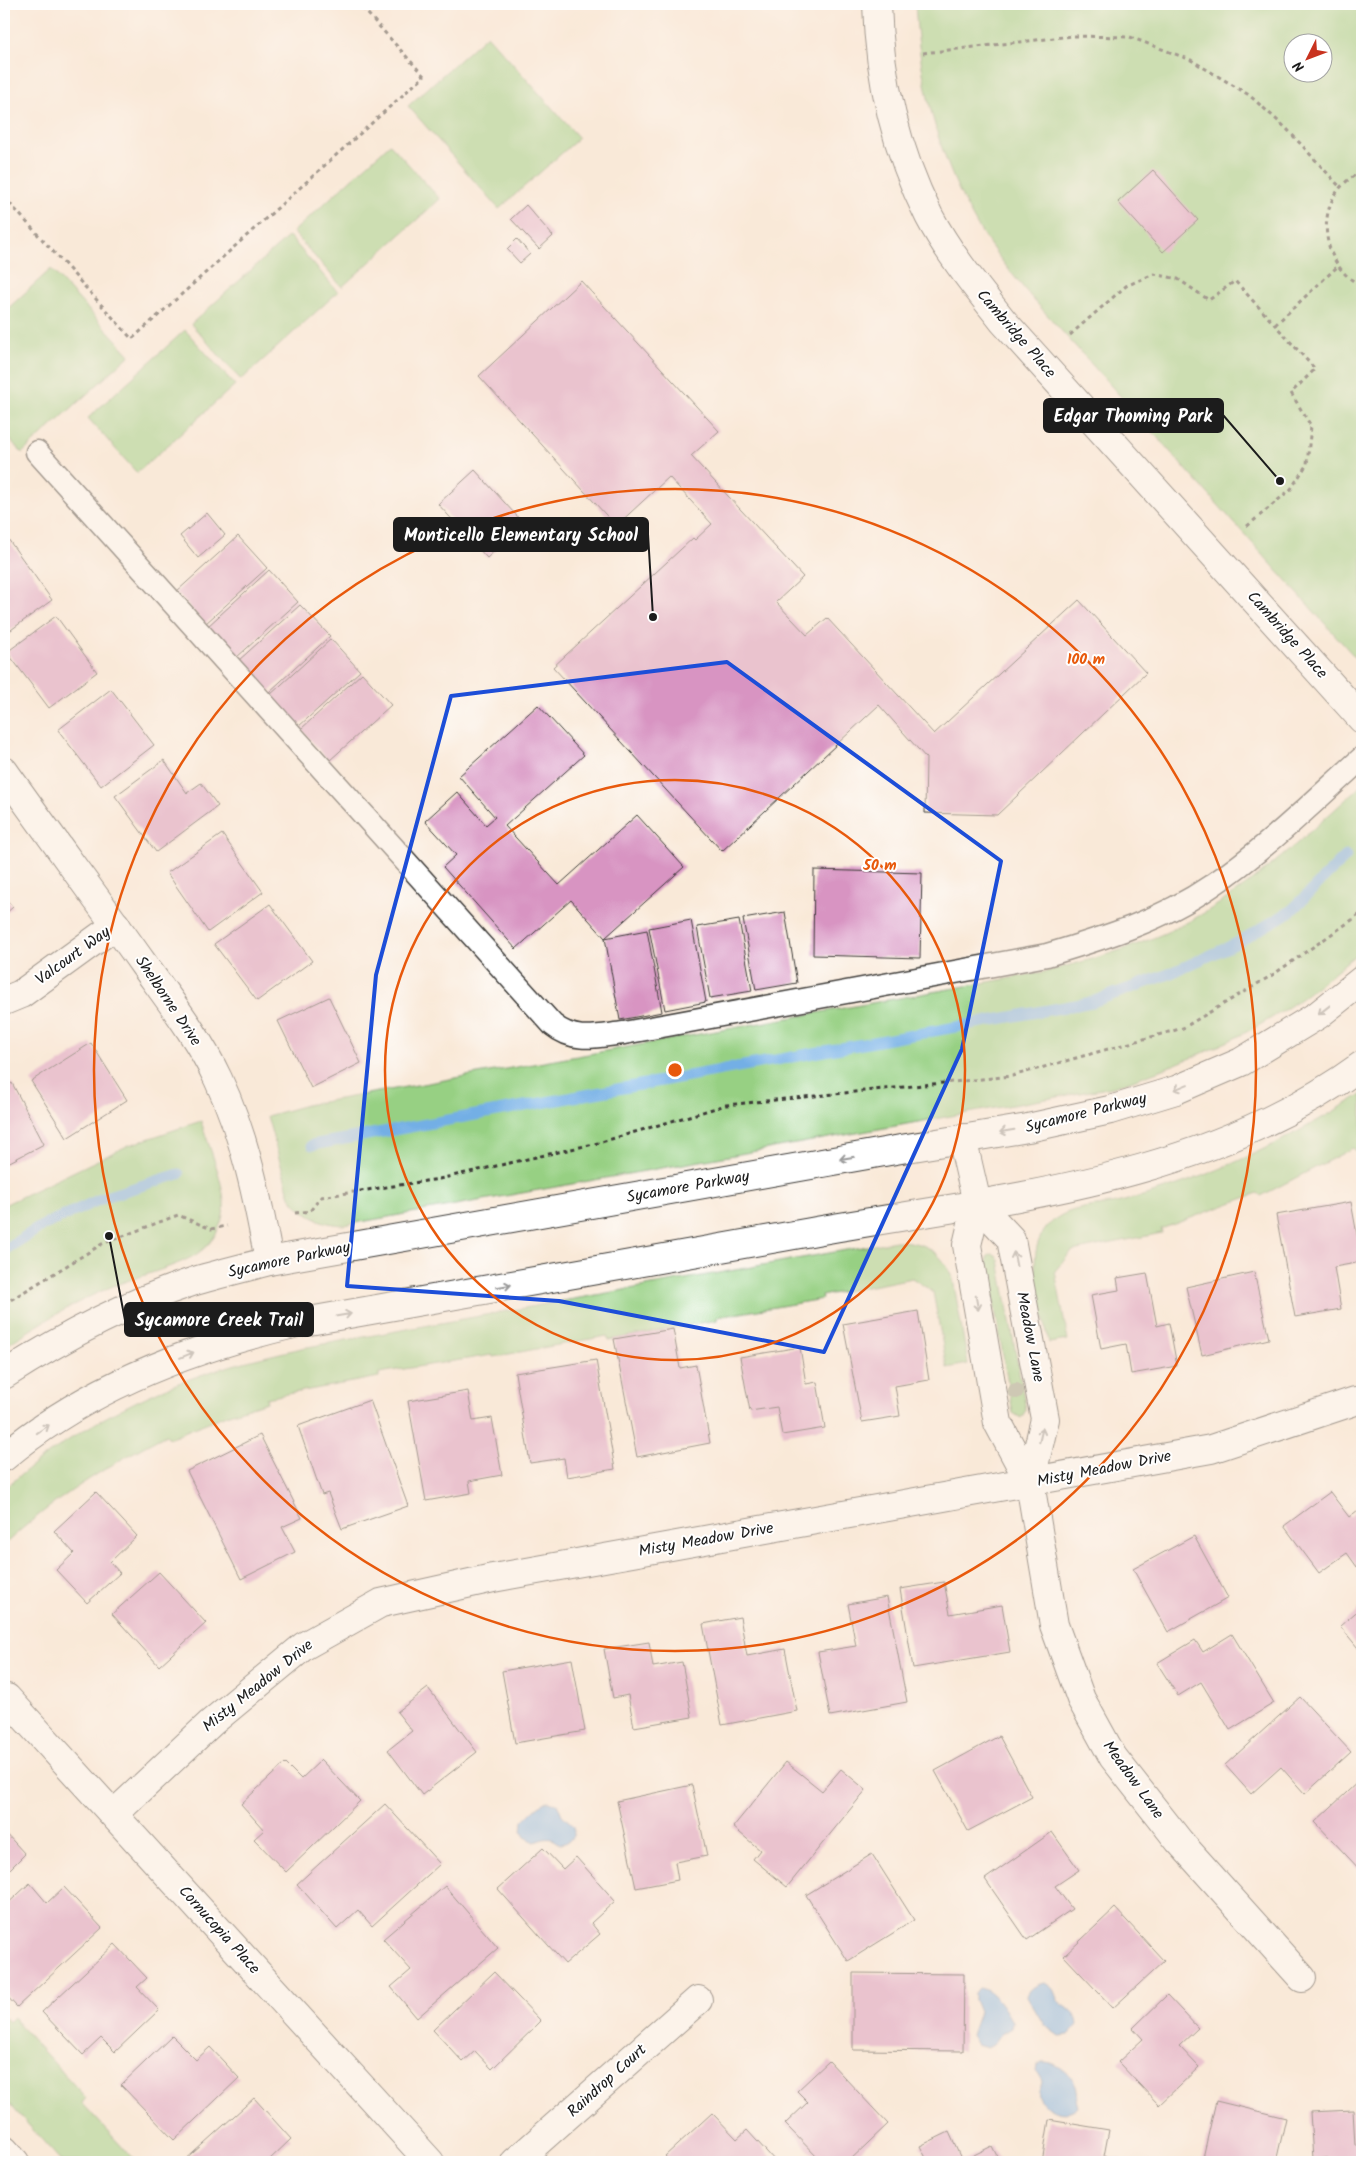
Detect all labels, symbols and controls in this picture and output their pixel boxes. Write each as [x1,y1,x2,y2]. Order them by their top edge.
north arrow [1284,32,1334,82]
text: N [1288,55,1310,77]
street label: Cambridge Place [970,284,1062,384]
callout: Edgar Thoming Park [1044,399,1223,432]
text: Edgar Thoming Park [1054,403,1213,432]
callout: Monticello Elementary School [394,518,648,551]
text: Monticello Elementary School [404,522,638,551]
street label: Cambridge Place [1241,585,1333,685]
text: 100 m [1067,648,1105,672]
text: 50 m [862,854,897,878]
street label: Valcourt Way [30,920,116,992]
street label: Shelborne Drive [128,951,208,1051]
one-way arrow [1318,1005,1331,1016]
centre of rings [666,1061,684,1079]
one-way arrow [1174,1083,1189,1093]
street label: Sycamore Parkway [1023,1086,1150,1140]
one-way arrow [999,1127,1015,1137]
one-way arrow [839,1154,855,1164]
street label: Sycamore Parkway [625,1164,752,1210]
street label: Sycamore Parkway [226,1235,353,1285]
one-way arrow [1009,1251,1019,1267]
one-way arrow [496,1281,512,1291]
street label: Meadow Lane [1009,1290,1051,1384]
one-way arrow [973,1294,982,1310]
callout: Sycamore Creek Trail [125,1303,313,1336]
text: Sycamore Creek Trail [135,1307,303,1336]
one-way arrow [336,1309,352,1319]
one-way arrow [179,1350,195,1359]
one-way arrow [36,1424,50,1434]
one-way arrow [1037,1428,1046,1444]
street label: Misty Meadow Drive [1035,1444,1173,1494]
street label: Misty Meadow Drive [637,1516,775,1564]
street label: Misty Meadow Drive [197,1633,319,1739]
street label: Meadow Lane [1096,1736,1170,1824]
street label: Cornucopia Place [172,1880,266,1980]
street label: Raindrop Court [562,2038,653,2124]

